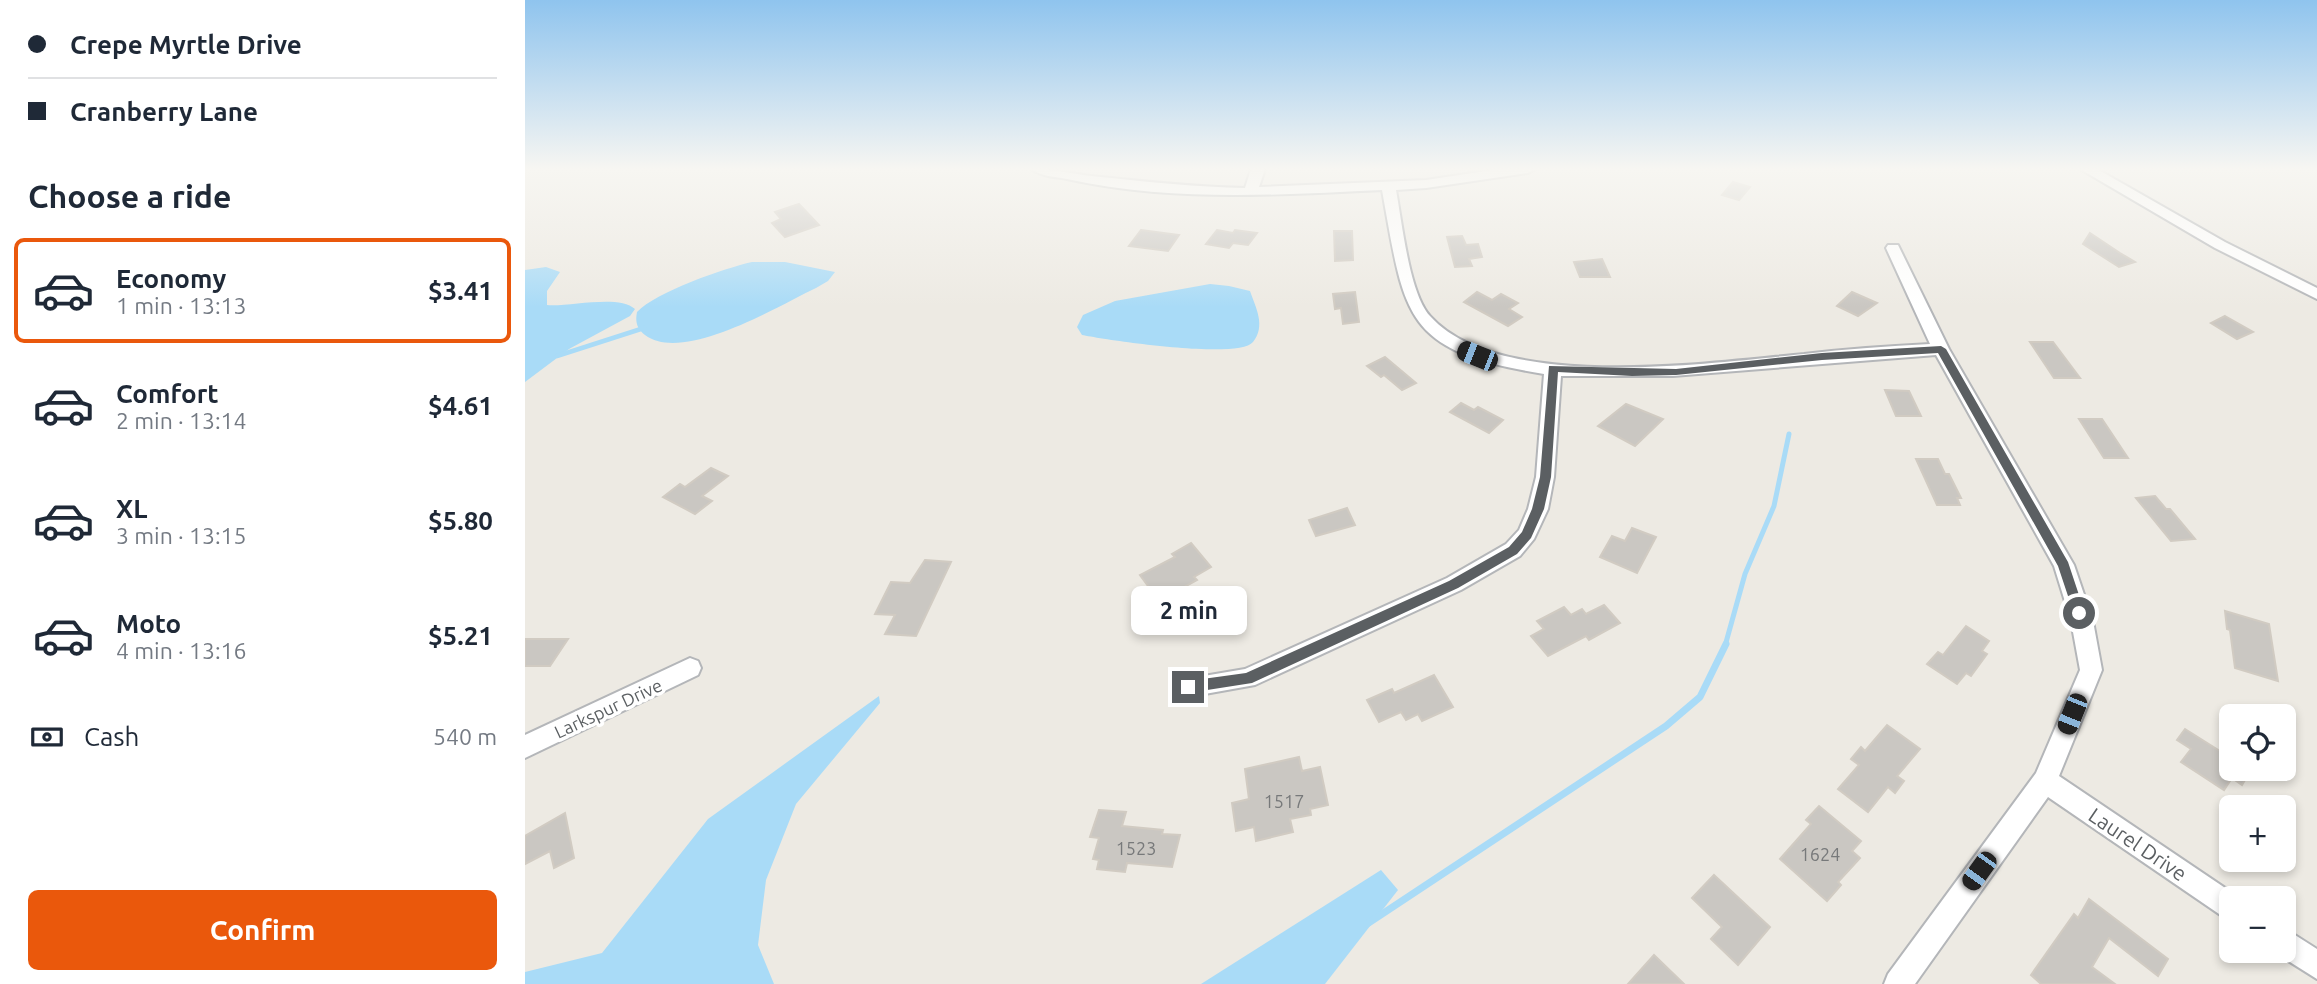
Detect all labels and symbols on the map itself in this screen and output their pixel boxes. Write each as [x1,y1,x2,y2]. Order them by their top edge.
car [1454,338,1501,374]
callout: 2 min [1130,586,1246,634]
route start [2063,597,2095,629]
route end [1172,671,1204,703]
street label: Larkspur Drive [551,674,665,742]
car [2055,691,2090,737]
house number: 1517 [1264,791,1304,811]
street label: Laurel Drive [2084,802,2192,886]
house number: 1523 [1116,838,1156,858]
house number: 1624 [1800,844,1840,864]
car [1959,848,2000,894]

